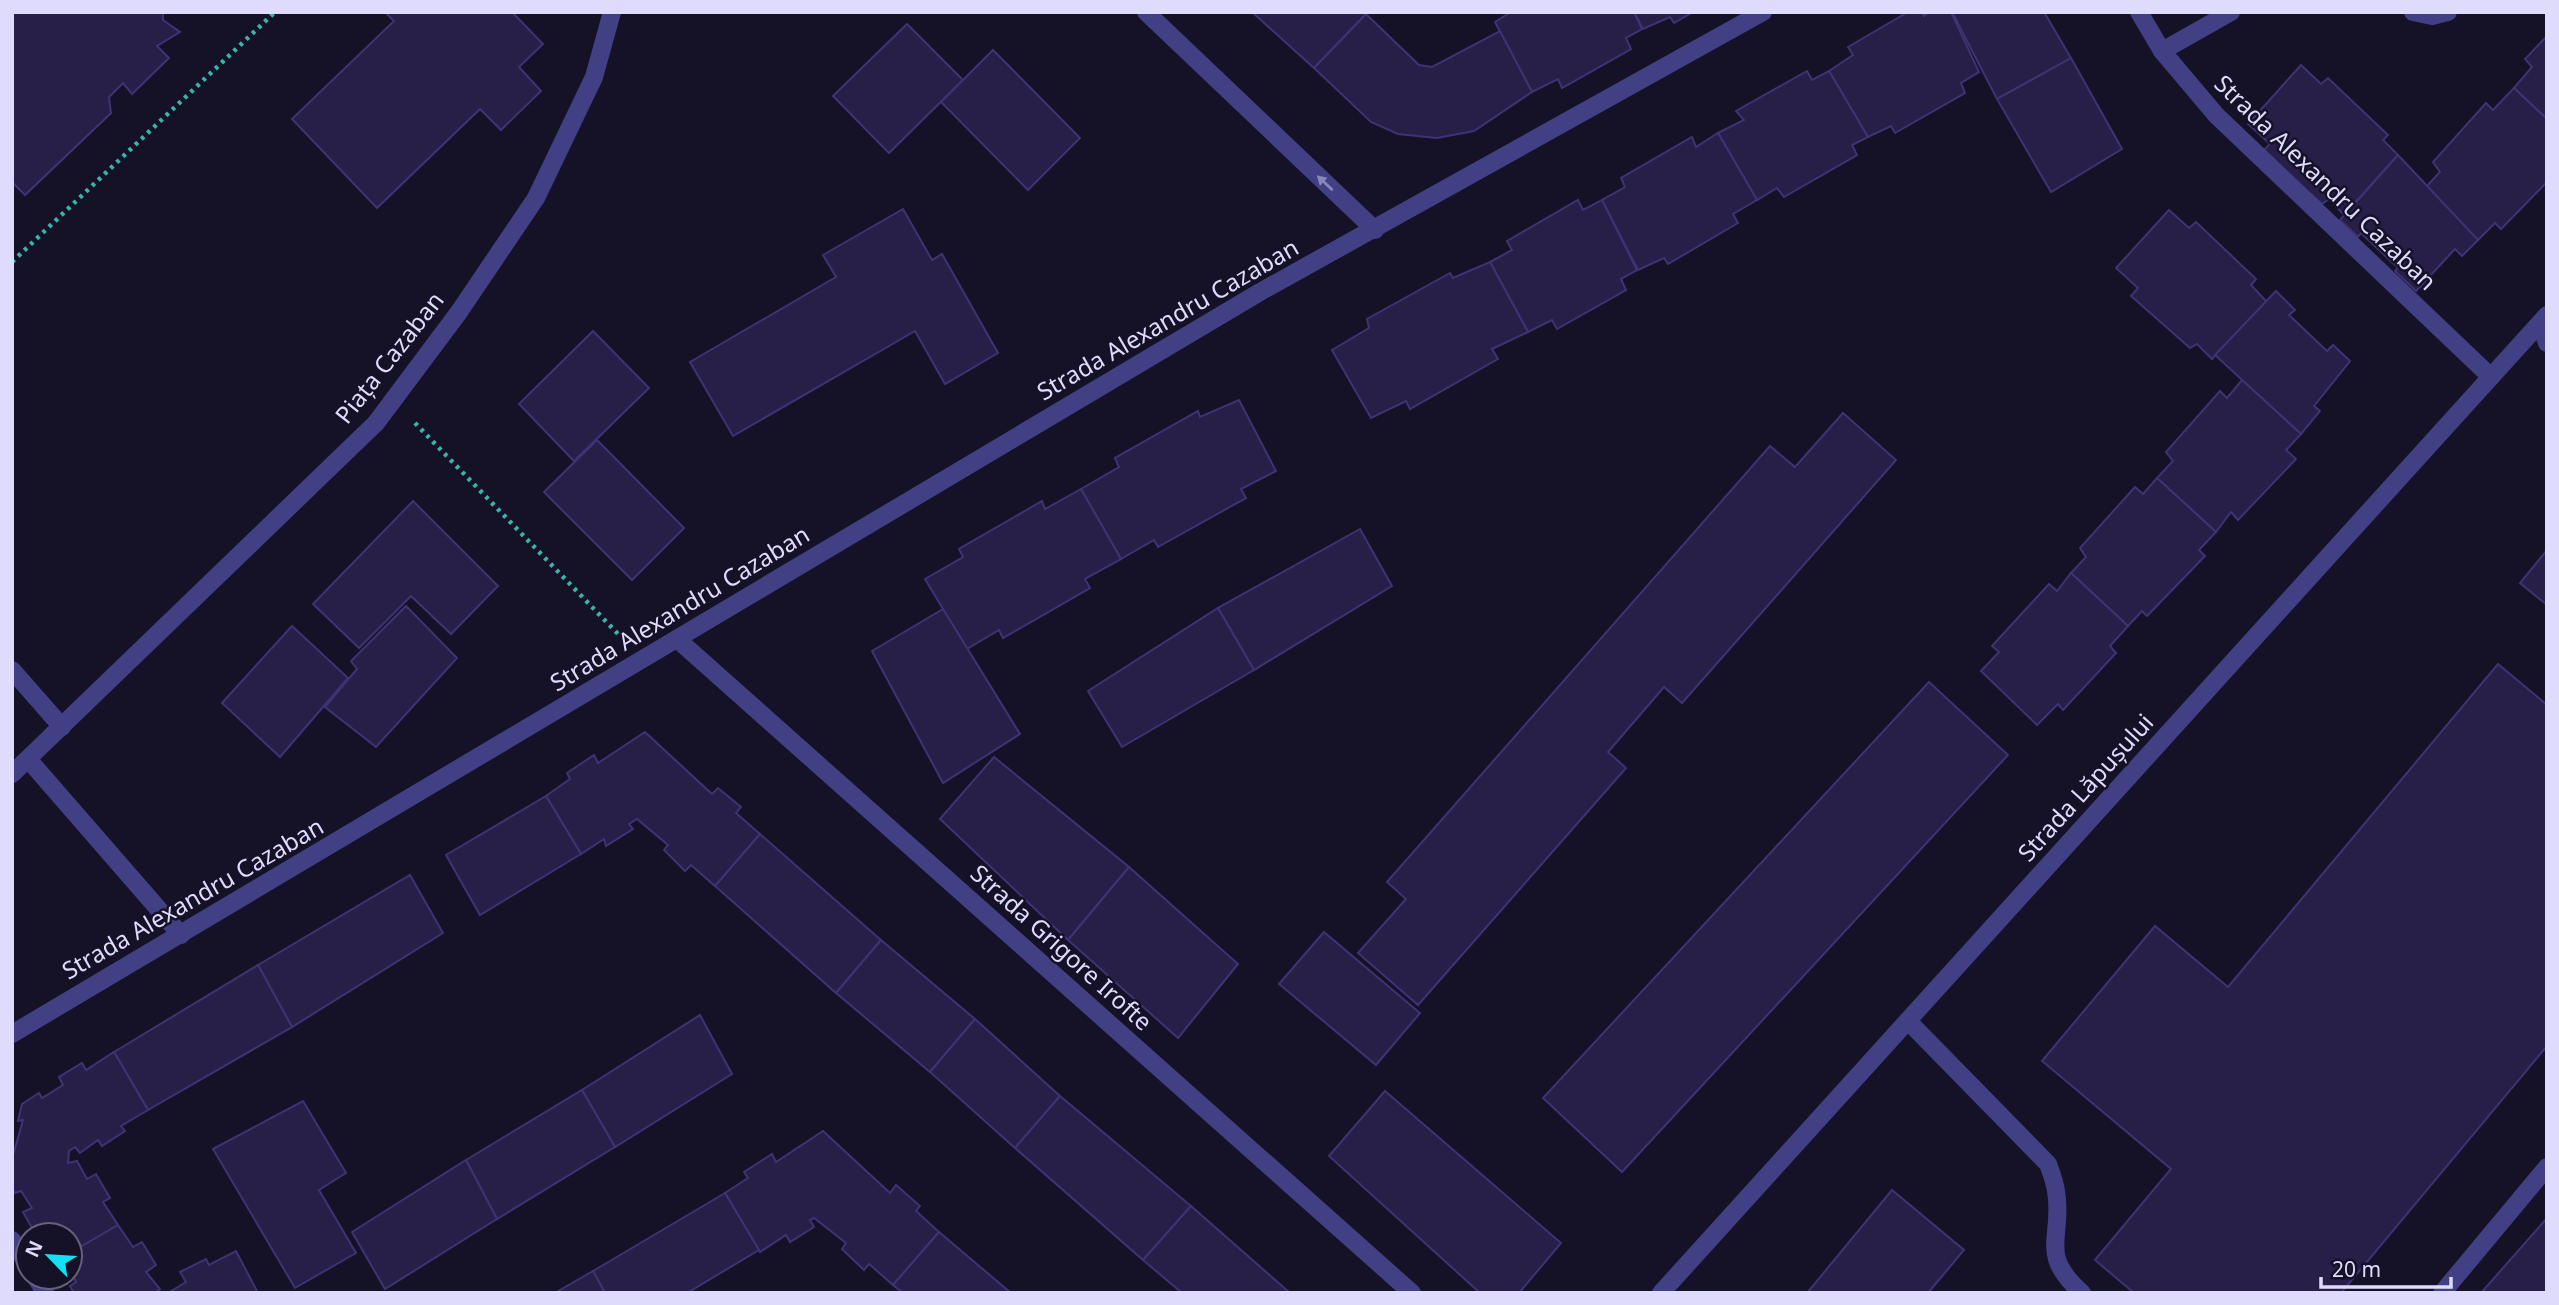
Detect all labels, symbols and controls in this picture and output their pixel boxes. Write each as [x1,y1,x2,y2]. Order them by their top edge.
street label: Strada Alexandru Cazaban [2208,67,2444,297]
one-way arrow [1317,174,1334,191]
street label: Strada Alexandru Cazaban [1030,230,1304,407]
street label: Piața Cazaban [327,284,451,430]
street label: Strada Alexandru Cazaban [543,517,815,698]
street label: Strada Lăpușului [2010,706,2160,868]
street label: Strada Alexandru Cazaban [55,809,329,986]
street label: Strada Grigore Irofte [964,856,1160,1037]
north arrow [14,1221,84,1291]
text: N [19,1236,49,1261]
scale bar [2321,1246,2450,1290]
text: 20 m [2332,1255,2381,1283]

